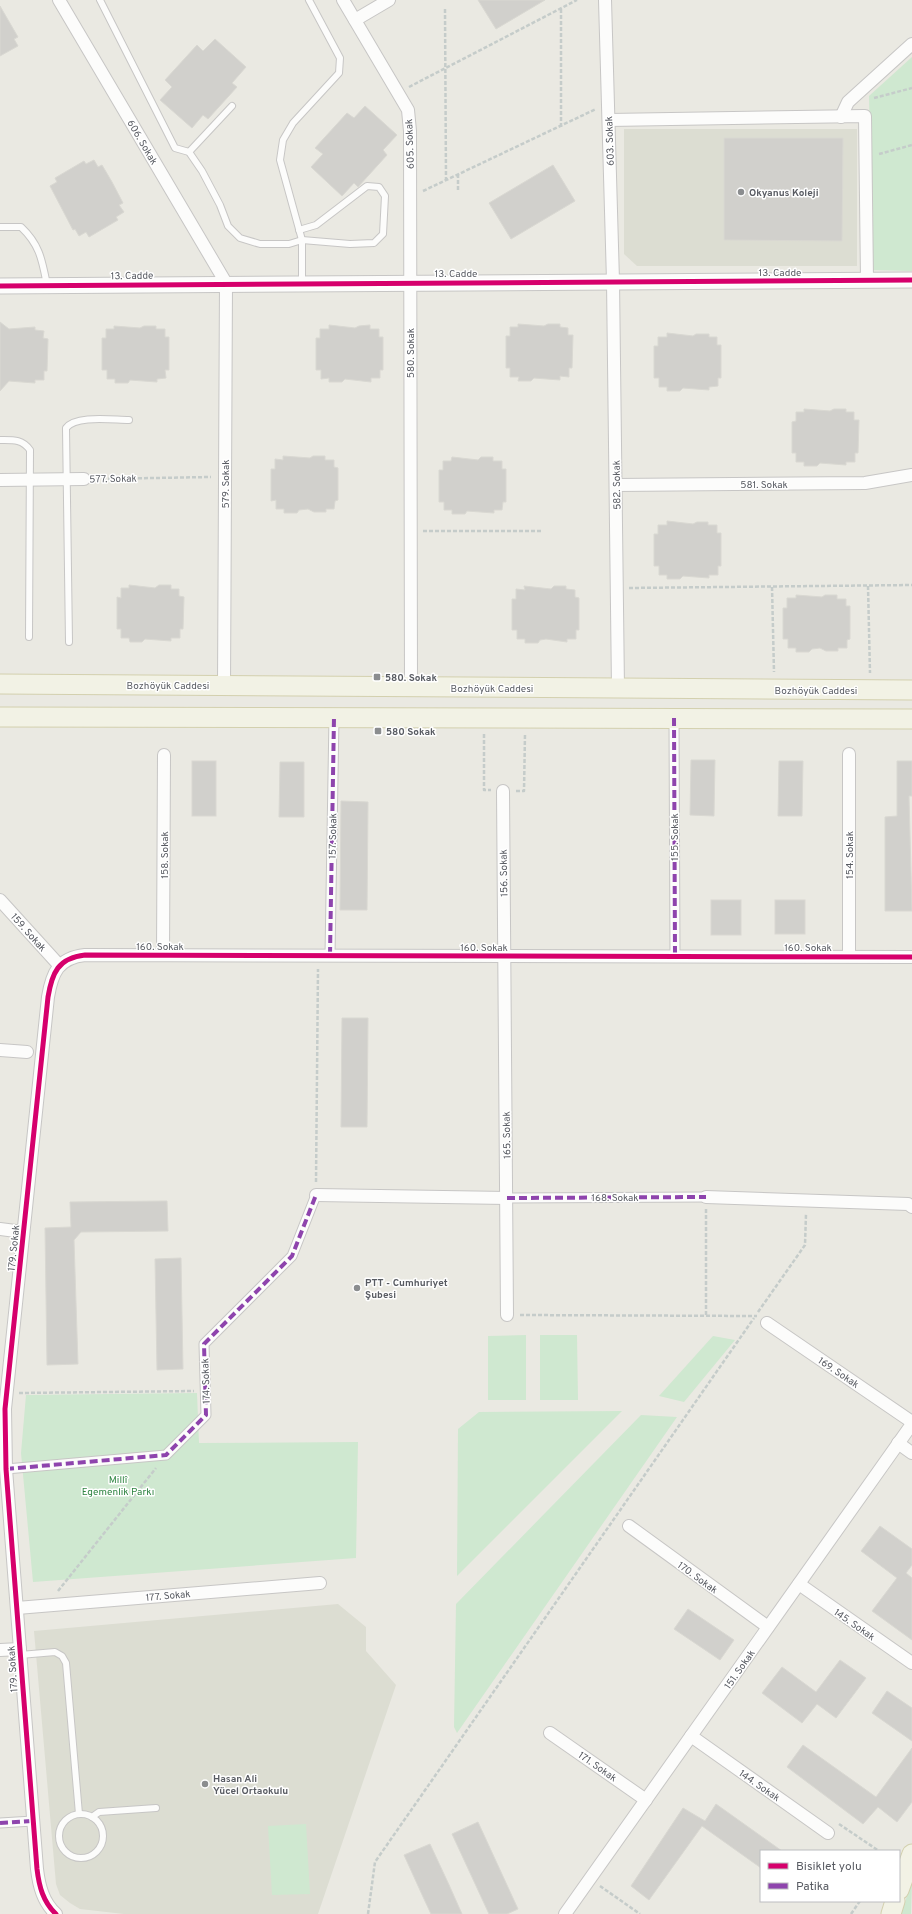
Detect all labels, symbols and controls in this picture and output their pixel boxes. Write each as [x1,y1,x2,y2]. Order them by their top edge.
street label: 603. Sokak [603,116,618,166]
street label: 606. Sokak [124,118,160,168]
street label: 605. Sokak [403,119,418,169]
marker: Okyanus Koleji [736,187,746,197]
place label: Okyanus Koleji [749,187,819,200]
street label: 13. Cadde [759,267,801,280]
street label: 13. Cadde [435,268,477,281]
street label: 13. Cadde [111,270,154,283]
street label: 580. Sokak [405,328,418,378]
street label: 579. Sokak [220,460,233,508]
street label: 582. Sokak [611,460,624,510]
street label: 577. Sokak [89,473,137,486]
street label: 581. Sokak [740,479,788,492]
marker: 580. Sokak [372,672,382,682]
place label: 580. Sokak [385,672,437,685]
street label: Bozhöyük Caddesi [127,680,209,693]
street label: Bozhöyük Caddesi [451,683,533,696]
street label: Bozhöyük Caddesi [775,685,857,698]
marker: 580 Sokak [373,726,383,736]
place label: 580 Sokak [386,726,436,739]
street label: 157. Sokak [327,813,340,859]
street label: 155. Sokak [669,813,682,861]
street label: 158. Sokak [159,831,172,879]
street label: 154. Sokak [844,831,857,879]
street label: 156. Sokak [498,849,511,897]
street label: 159. Sokak [7,911,49,955]
street label: 160. Sokak [136,941,184,954]
street label: 160. Sokak [460,942,508,955]
street label: 160. Sokak [784,942,832,955]
street label: 165. Sokak [501,1111,514,1159]
street label: 168. Sokak [591,1192,639,1205]
street label: 179. Sokak [6,1224,23,1272]
place label: PTT - Cumhuriyet Şubesi [365,1277,448,1302]
marker: PTT - Cumhuriyet Şubesi [352,1283,362,1293]
street label: 169. Sokak [815,1355,861,1392]
street label: 174. Sokak [199,1358,214,1404]
park label: Millî Egemenlik Parkı [82,1474,154,1499]
street label: 170. Sokak [674,1559,720,1597]
street label: 177. Sokak [145,1588,191,1605]
street label: 145. Sokak [831,1606,877,1644]
street label: 179. Sokak [5,1645,22,1693]
street label: 151. Sokak [722,1648,759,1692]
street label: 171. Sokak [575,1749,619,1785]
street label: 144. Sokak [736,1767,782,1805]
place label: Hasan Ali Yücel Ortaokulu [213,1773,288,1798]
marker: Hasan Ali Yücel Ortaokulu [200,1779,210,1789]
legend [760,1850,900,1902]
text: Bisiklet yolu [796,1859,862,1875]
text: Patika [796,1879,829,1895]

